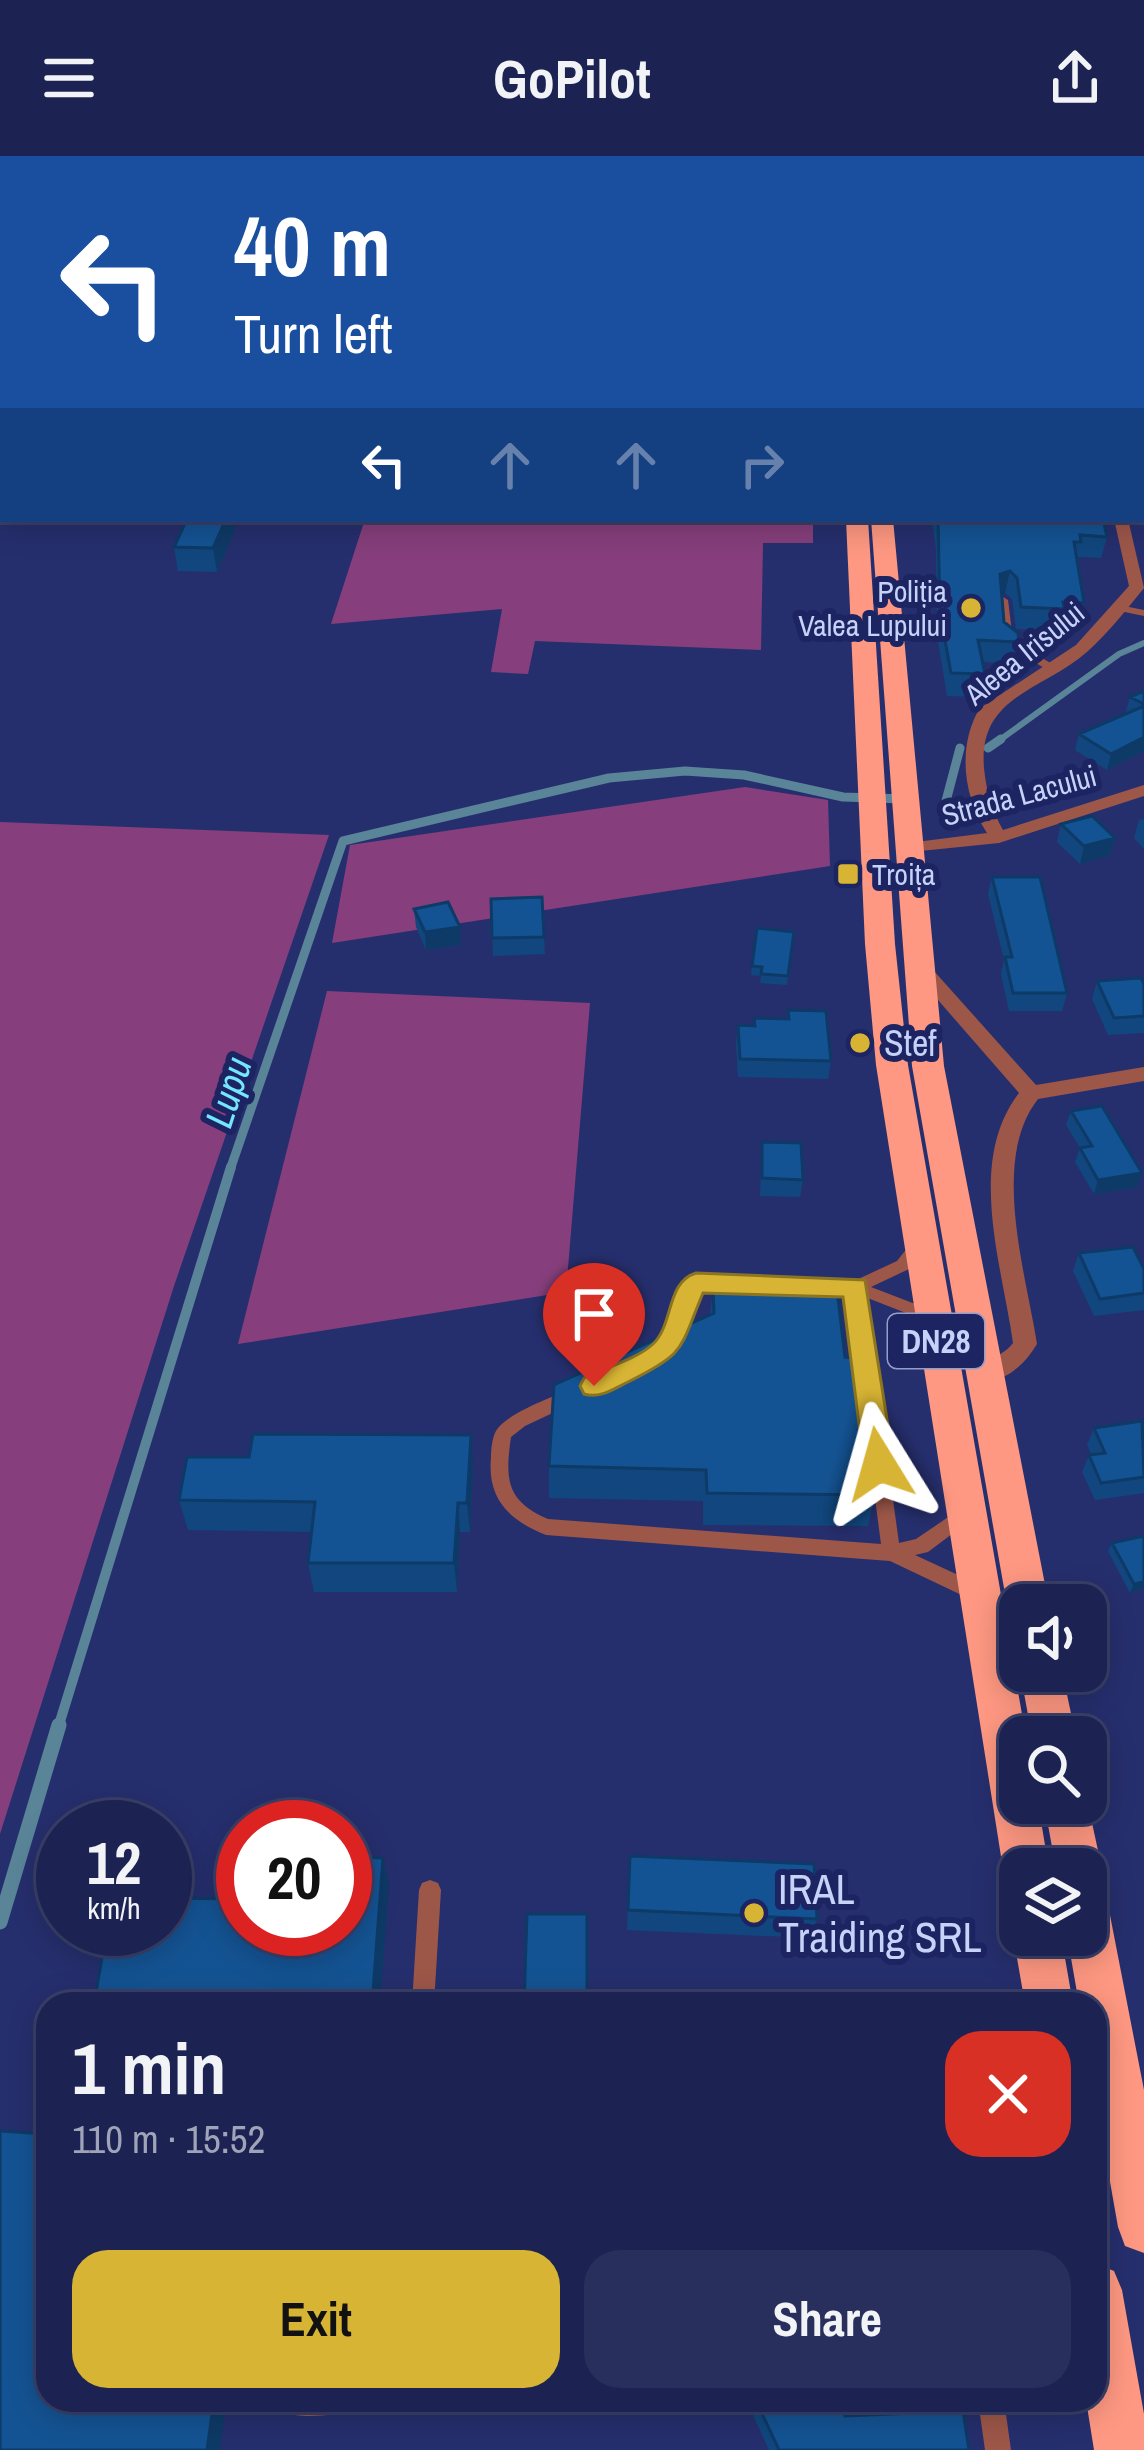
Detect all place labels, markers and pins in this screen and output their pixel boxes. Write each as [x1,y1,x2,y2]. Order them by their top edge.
place label: Poliția Valea Lupului [798,571,947,645]
marker: Poliția Valea Lupului [958,595,984,621]
place label: Troița [872,854,936,894]
marker: Troița [835,861,861,887]
place label: Stef [884,1019,937,1067]
marker: Stef [847,1030,873,1056]
pin [543,1263,645,1386]
place label: IRAL Traiding SRL [778,1861,982,1965]
marker: IRAL Traiding SRL [741,1900,767,1926]

